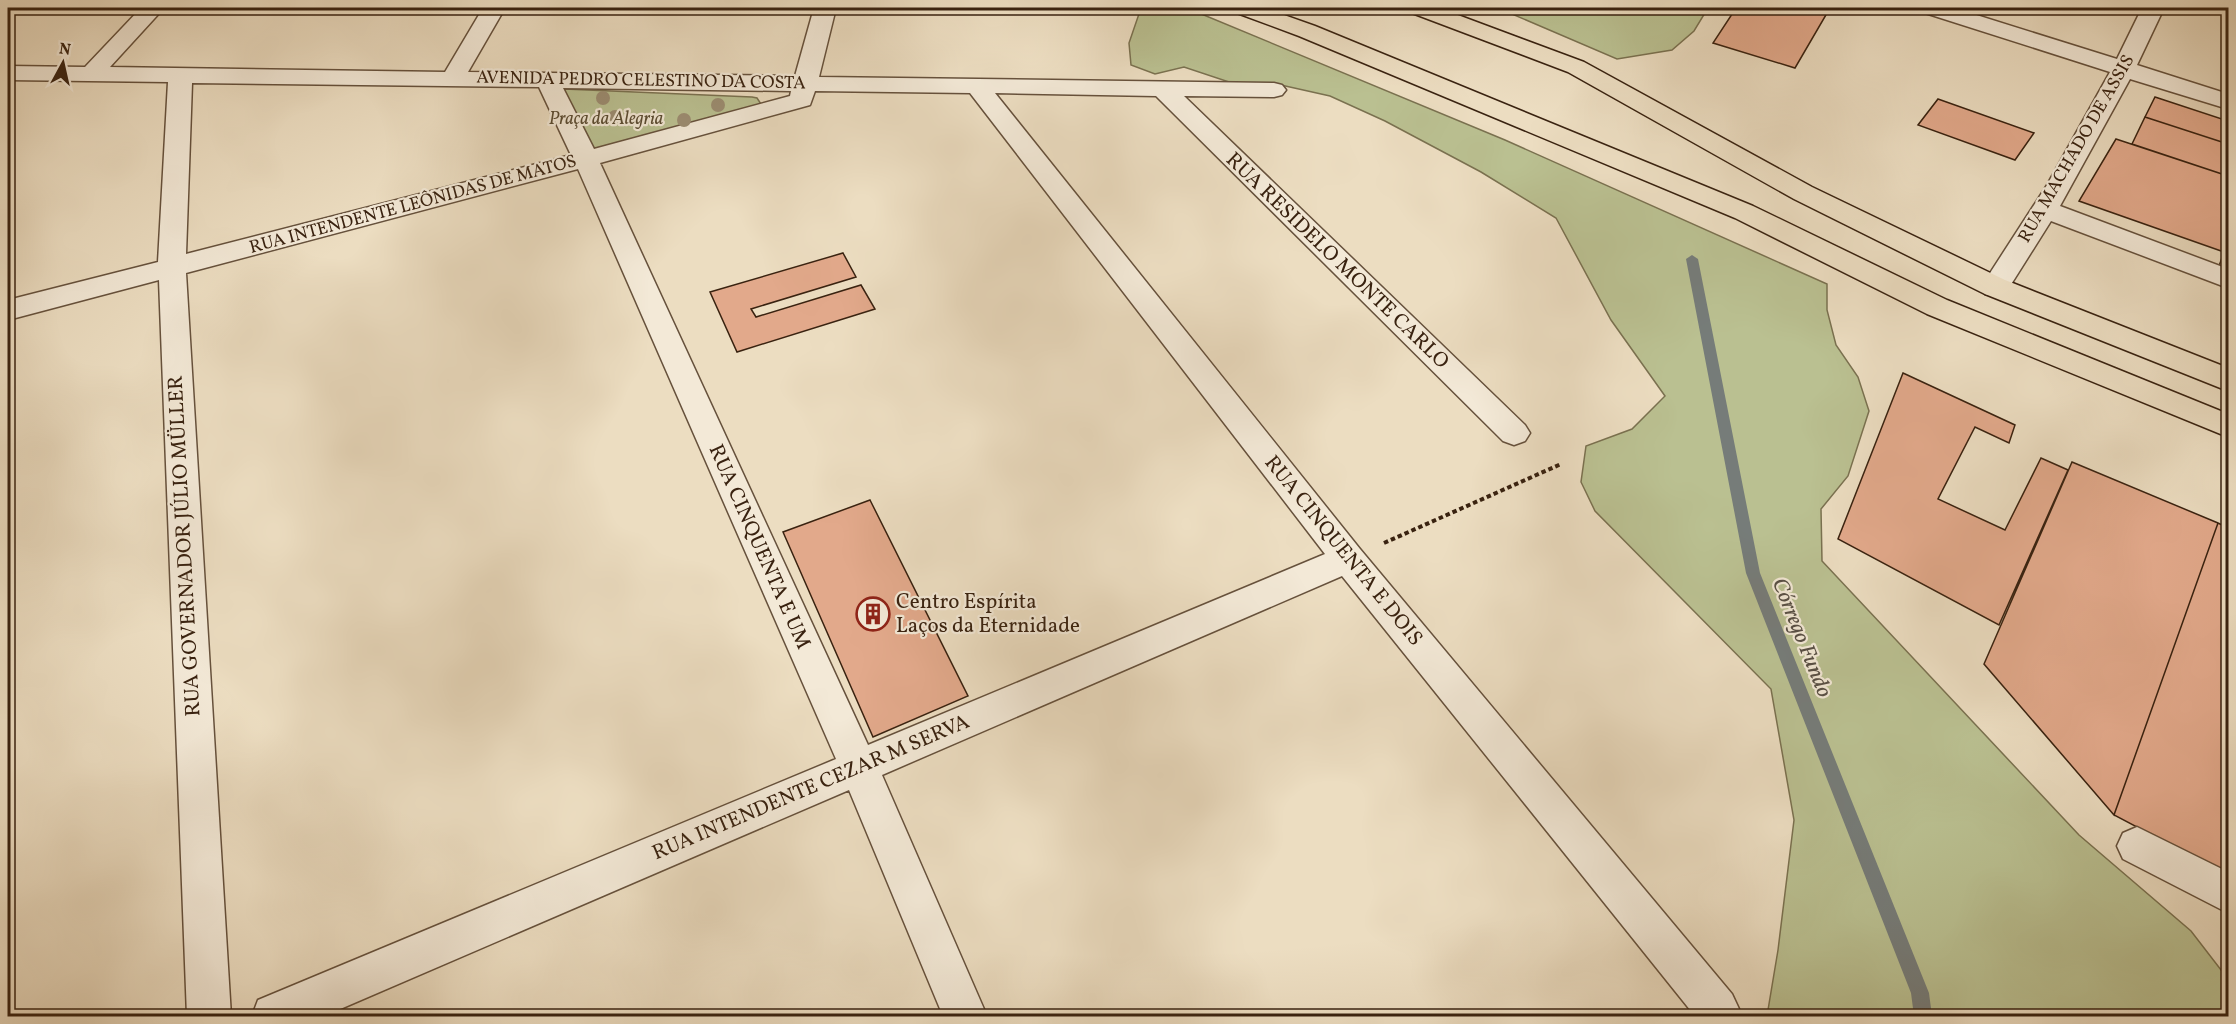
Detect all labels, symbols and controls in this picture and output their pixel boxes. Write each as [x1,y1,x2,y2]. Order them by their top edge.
north arrow [33,33,93,93]
text: N [58,38,72,62]
street label: RUA MACHADO DE ASSIS [2013,50,2141,248]
street label: AVENIDA PEDRO CELESTINO DA COSTA [476,66,806,96]
park label: Praça da Alegria [549,107,663,132]
street label: RUA RESIDELO MONTE CARLO [1219,146,1455,376]
street label: RUA INTENDENTE LEÔNIDAS DE MATOS [247,149,579,261]
street label: RUA GOVERNADOR JÚLIO MÜLLER [162,375,208,717]
street label: RUA CINQUENTA E UM [701,440,817,654]
street label: RUA CINQUENTA E DOIS [1257,450,1429,652]
water label: Córrego Fundo [1763,574,1839,702]
place label: Centro Espírita Laços da Eternidade [896,588,1080,641]
building icon: Centro Espírita Laços da Eternidade [855,596,891,632]
street label: RUA INTENDENTE CEZAR M SERVA [648,708,974,868]

